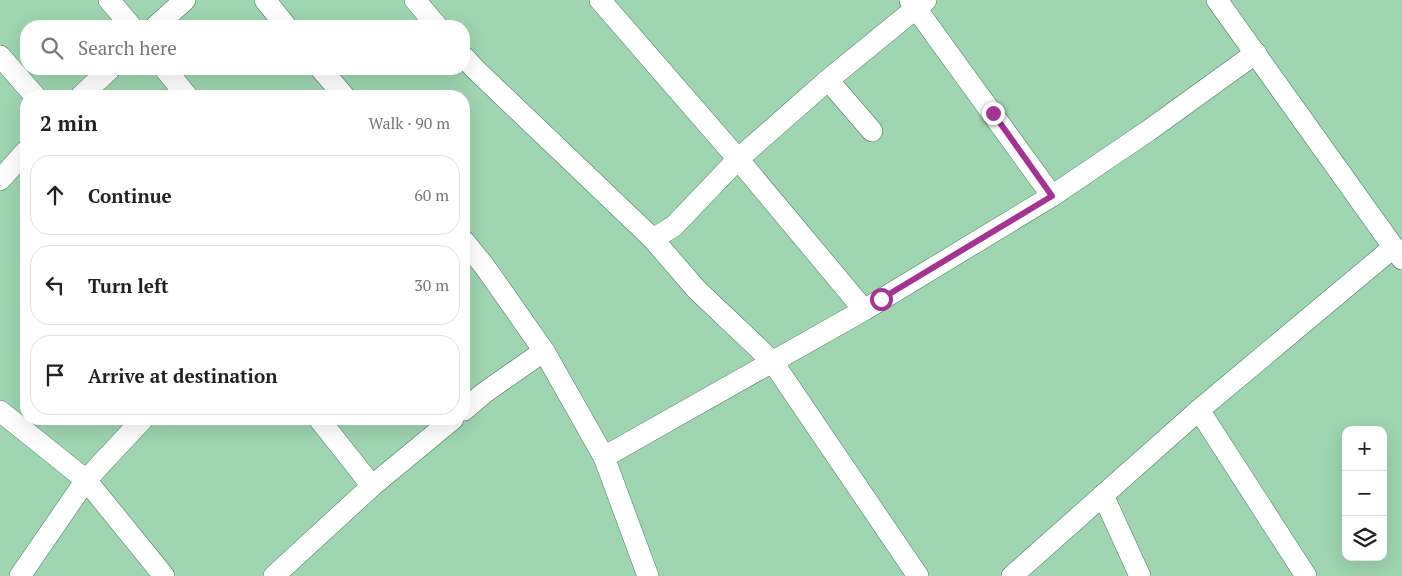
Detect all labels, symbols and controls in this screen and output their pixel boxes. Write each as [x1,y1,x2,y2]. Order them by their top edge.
search box [20,20,470,75]
icon: search [38,34,66,62]
text: Search here [78,35,177,60]
route end [982,102,1005,125]
text: 2 min [40,109,97,137]
text: Walk · 90 m [369,112,450,134]
icon: ahead [41,181,69,209]
text: Continue [88,183,172,208]
text: 60 m [414,184,449,206]
icon: left [41,271,69,299]
text: Turn left [88,273,169,298]
text: 30 m [414,274,449,296]
route start [870,288,893,311]
icon: arrive [41,361,69,389]
text: Arrive at destination [88,363,277,388]
map controls [1342,426,1387,561]
button: + [1342,426,1387,471]
button: − [1342,471,1387,516]
button: layers [1342,516,1387,561]

